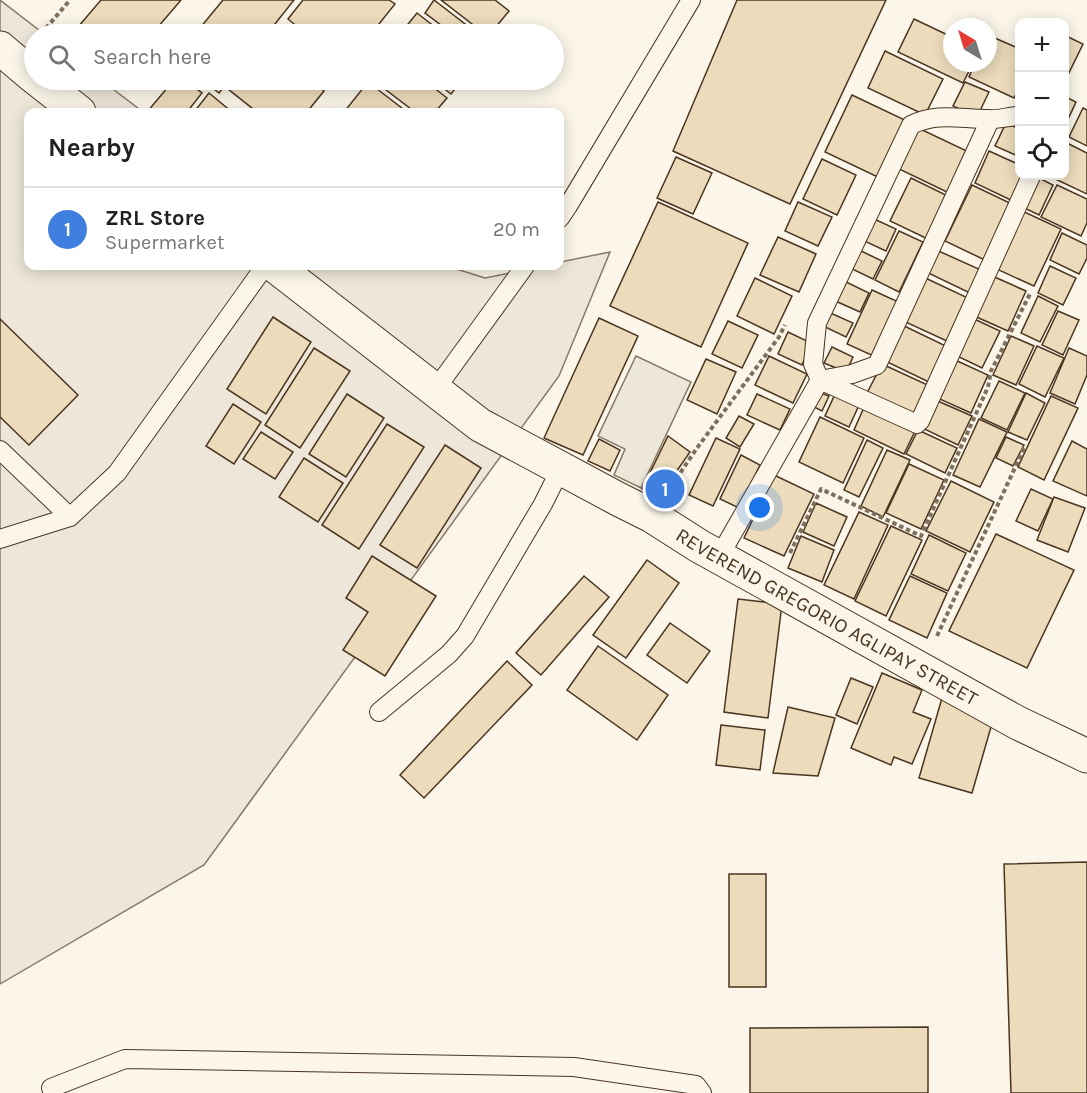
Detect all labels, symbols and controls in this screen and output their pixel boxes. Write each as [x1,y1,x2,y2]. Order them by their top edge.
north arrow [943,18,997,72]
map controls [1015,18,1069,180]
button: + [1015,18,1069,72]
search box [24,24,564,90]
icon: search [45,41,78,74]
text: Search here [93,44,211,70]
button: − [1015,72,1069,126]
button: locate [1015,126,1069,180]
text: Nearby [48,132,135,163]
text: ZRL Store [105,205,205,231]
text: 1 [64,218,71,241]
text: 20 m [493,218,540,241]
text: Supermarket [105,231,224,254]
pin: 1 [646,466,684,512]
your location [745,493,774,522]
street label: REVEREND GREGORIO AGLIPAY STREET [672,523,982,710]

